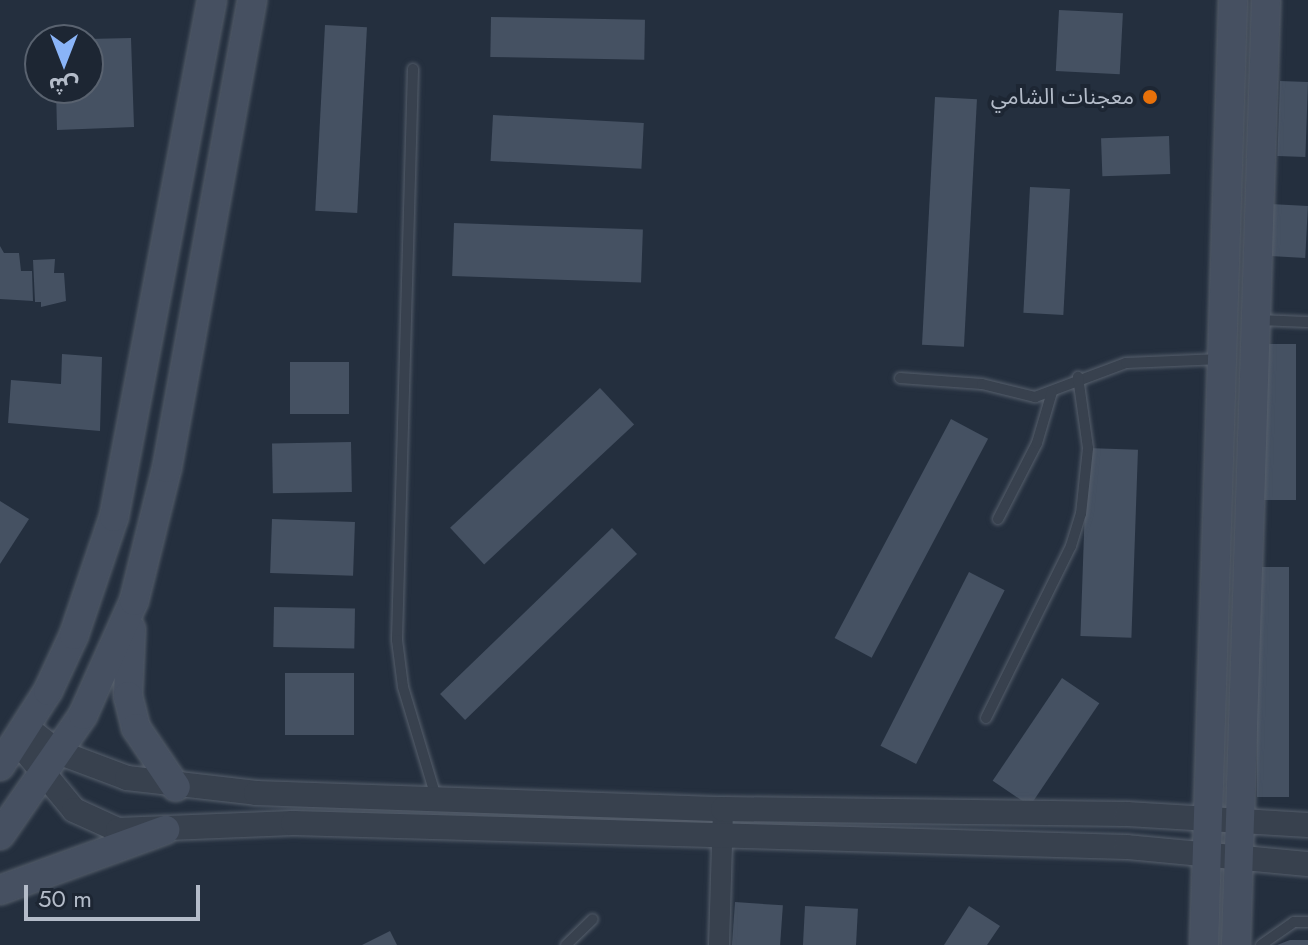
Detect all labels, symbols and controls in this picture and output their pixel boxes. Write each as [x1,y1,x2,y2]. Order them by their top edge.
north arrow [24,24,104,104]
text: ش [49,70,79,102]
place label: معجنات الشامي [991,84,1134,110]
marker: معجنات الشامي [1141,88,1159,106]
scale bar [28,869,204,919]
text: 50 m [38,881,92,916]

